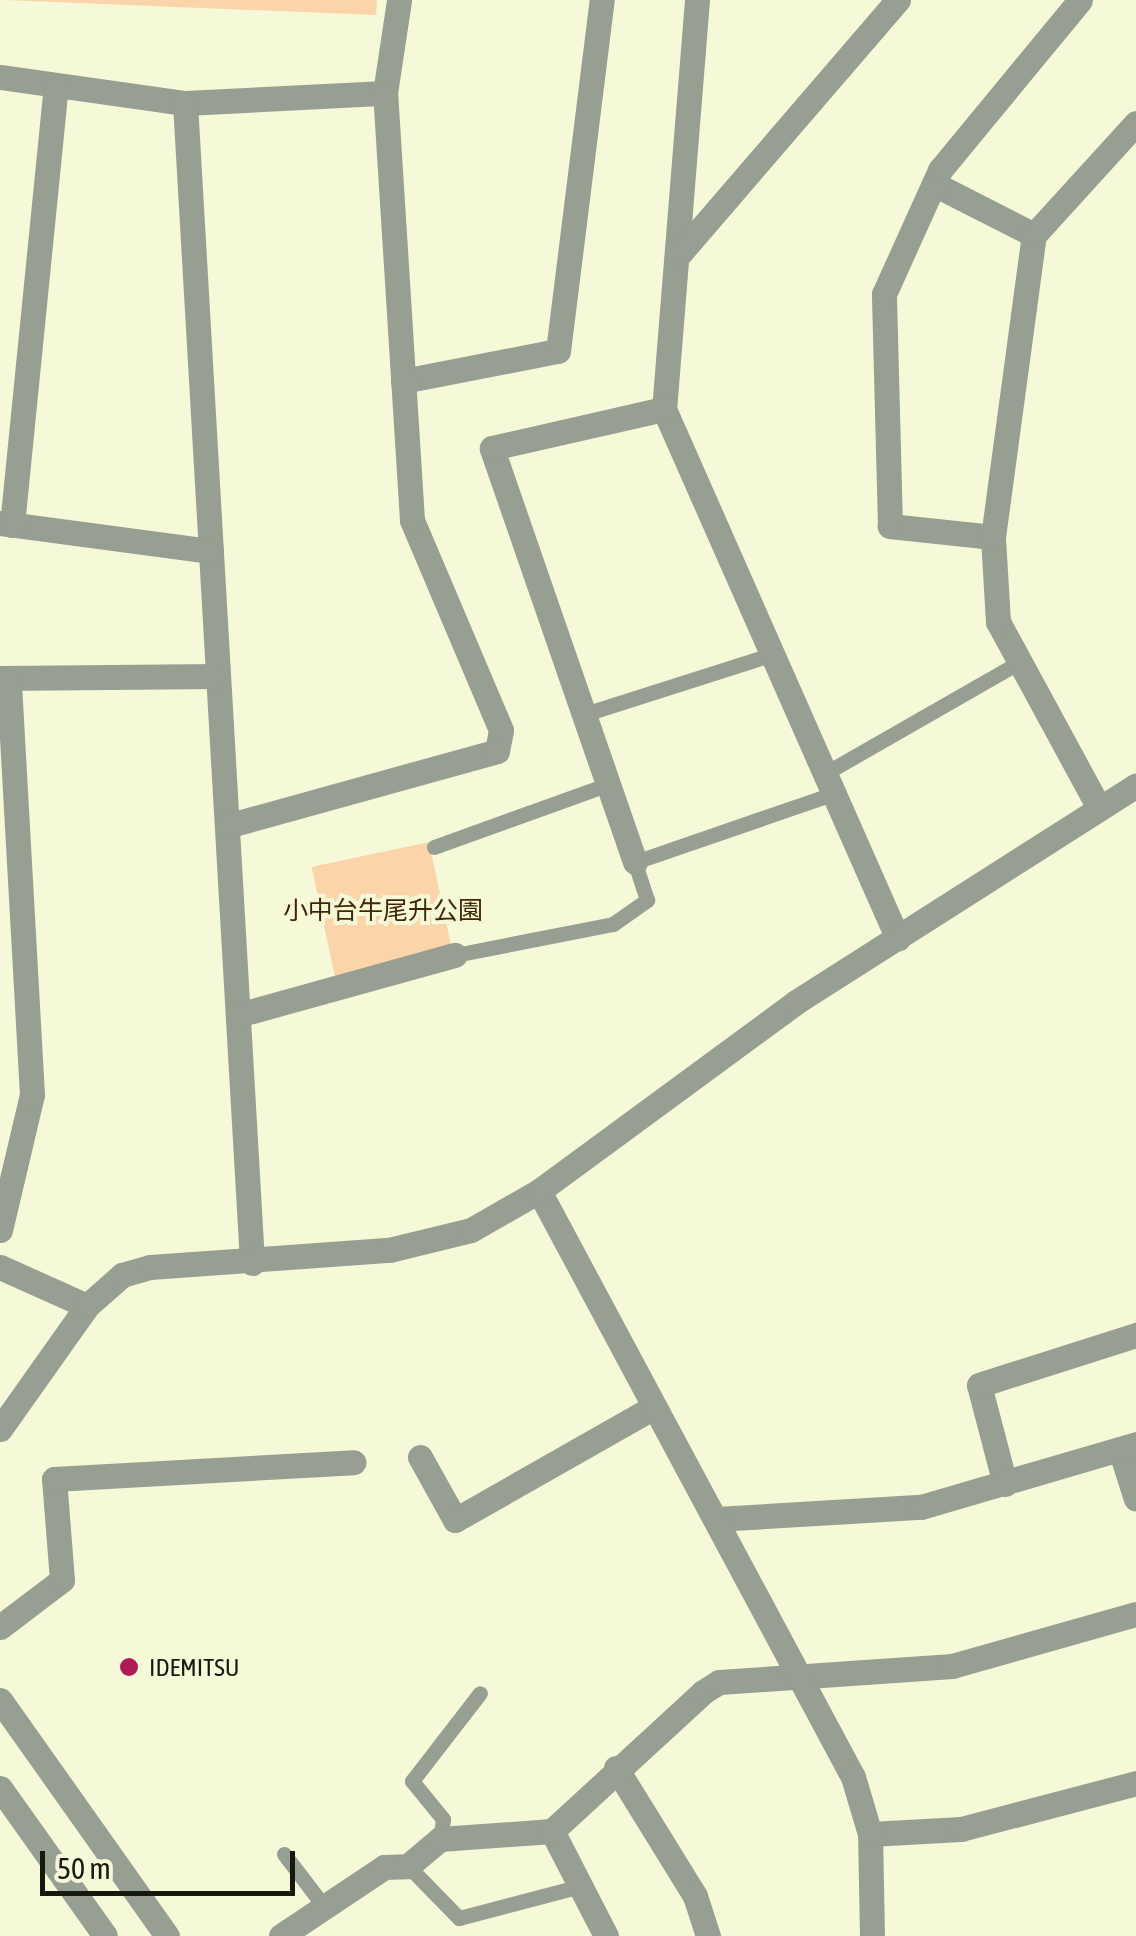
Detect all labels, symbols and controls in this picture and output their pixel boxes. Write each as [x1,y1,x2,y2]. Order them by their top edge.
park label: 小中台牛尾升公園 [283,895,483,925]
place label: IDEMITSU [149,1652,239,1682]
marker: IDEMITSU [118,1656,140,1678]
scale bar [45,1831,300,1893]
text: 50 m [57,1851,111,1885]

